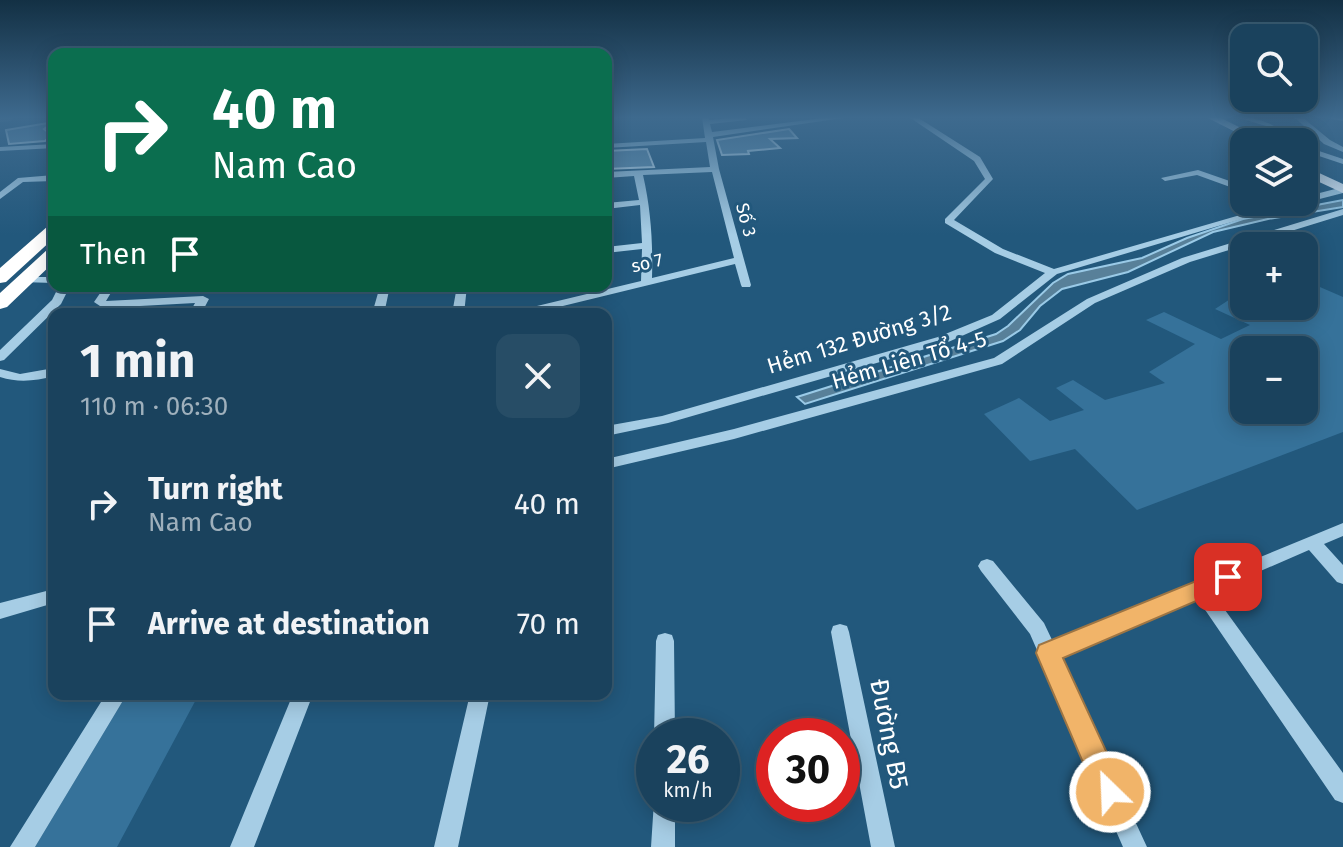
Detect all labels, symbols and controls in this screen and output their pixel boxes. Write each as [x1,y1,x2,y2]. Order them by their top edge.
map controls [1230,24,1318,424]
button: search [1230,24,1318,112]
text: 40 m [212,76,337,143]
icon: right [80,80,184,184]
button: layers [1230,128,1318,216]
text: Nam Cao [212,144,357,188]
street label: Số 3 [731,201,761,239]
icon: arrive [163,232,207,276]
button: + [1230,232,1318,320]
text: Then [80,236,147,272]
street label: so 7 [629,249,665,277]
street label: Hẻm 132 Đường 3/2 [764,298,954,380]
street label: Hẻm Liên Tổ 4-5 [828,324,989,395]
text: 1 min [80,332,195,390]
button: close [496,334,580,418]
button: − [1230,336,1318,424]
text: 110 m · 06:30 [80,391,228,422]
text: Turn right [148,471,283,507]
icon: right [80,482,124,526]
text: 40 m [514,486,580,522]
text: Nam Cao [148,507,253,538]
pin [1194,543,1262,611]
icon: arrive [1206,555,1250,599]
icon: arrive [80,602,124,646]
text: Arrive at destination [148,606,430,642]
text: 70 m [517,606,580,642]
street label: Đường B5 [863,676,915,792]
speed limit sign: 30 [756,718,860,822]
text: 26 [666,736,710,784]
position arrow [1068,750,1152,834]
text: km/h [663,778,713,802]

